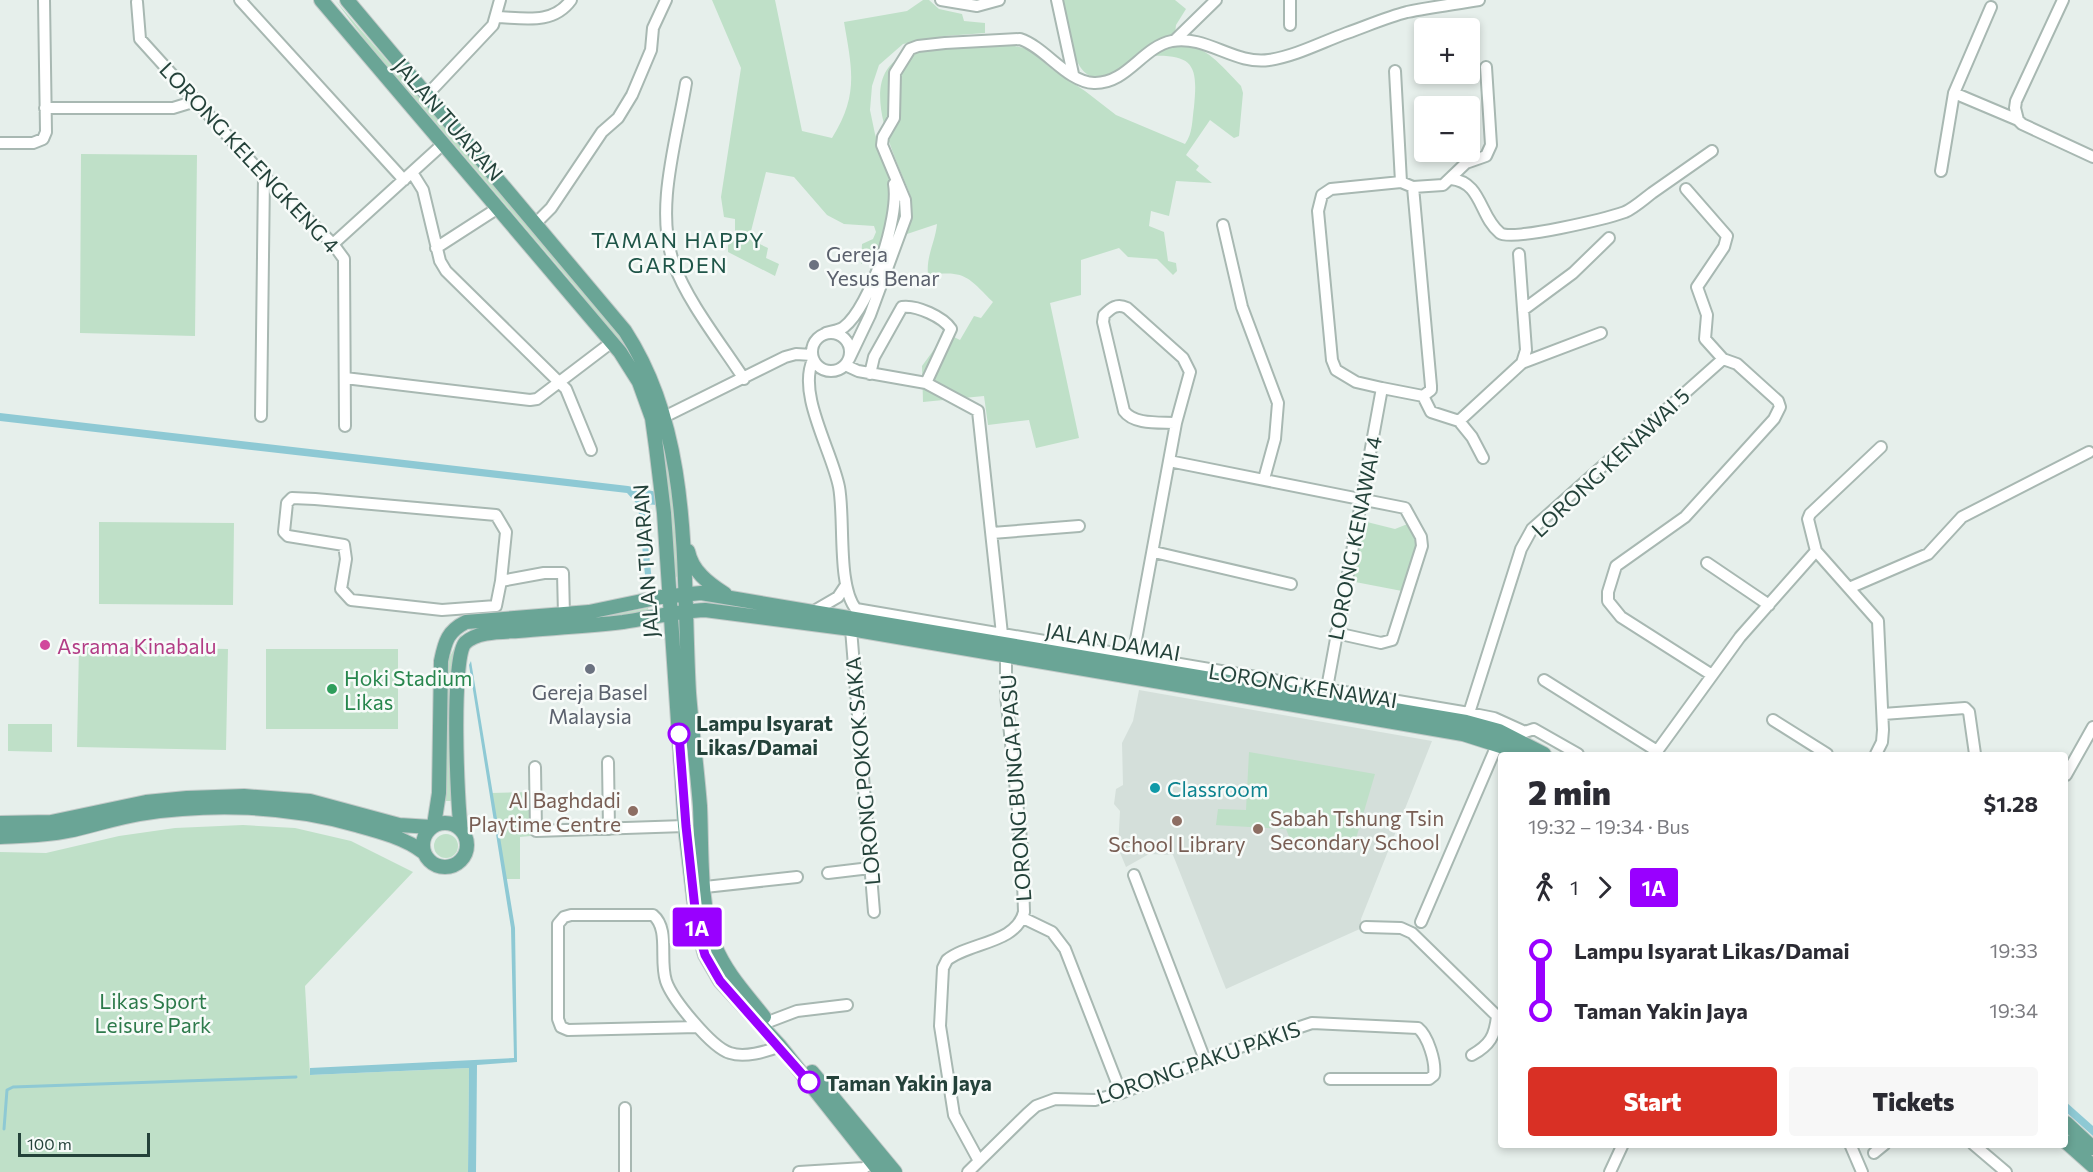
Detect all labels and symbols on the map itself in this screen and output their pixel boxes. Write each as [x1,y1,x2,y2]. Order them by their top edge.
street label: JALAN TUARAN [389,53,509,185]
street label: LORONG KELENGKENG 4 [155,56,345,258]
district label: TAMAN HAPPY GARDEN [591,226,765,278]
place label: Gereja Yesus Benar [826,241,940,290]
marker: Gereja Yesus Benar [807,258,821,272]
street label: LORONG KENAWAI 5 [1526,382,1694,542]
street label: LORONG KENAWAI 4 [1322,434,1386,642]
street label: JALAN TUARAN [627,483,663,639]
street label: JALAN DAMAI [1043,617,1183,665]
place label: Asrama Kinabalu [57,633,217,658]
marker: Asrama Kinabalu [38,638,52,652]
street label: LORONG POKOK SAKA [840,656,884,886]
street label: LORONG KENAWAI [1207,658,1399,712]
marker: Gereja Basel Malaysia [583,662,597,676]
place label: Hoki Stadium Likas [344,665,472,714]
street label: LORONG BUNGA PASU [995,674,1035,902]
place label: Gereja Basel Malaysia [532,679,648,728]
marker: Hoki Stadium Likas [325,682,339,696]
place label: Lampu Isyarat Likas/Damai [696,710,833,759]
marker: Lampu Isyarat Likas/Damai [668,723,690,745]
place label: Classroom [1167,776,1268,801]
marker: Classroom [1148,781,1162,795]
place label: Al Baghdadi Playtime Centre [468,787,621,836]
marker: Al Baghdadi Playtime Centre [626,804,640,818]
place label: Sabah Tshung Tsin Secondary School [1270,805,1444,854]
marker: School Library [1170,814,1184,828]
marker: Sabah Tshung Tsin Secondary School [1251,822,1265,836]
place label: School Library [1108,831,1246,856]
line badge: 1A [670,908,724,946]
park label: Likas Sport Leisure Park [95,988,211,1037]
street label: LORONG PAKU PAKIS [1093,1015,1303,1109]
place label: Taman Yakin Jaya [826,1070,992,1095]
marker: Taman Yakin Jaya [798,1071,820,1093]
scale bar [18,1130,150,1158]

